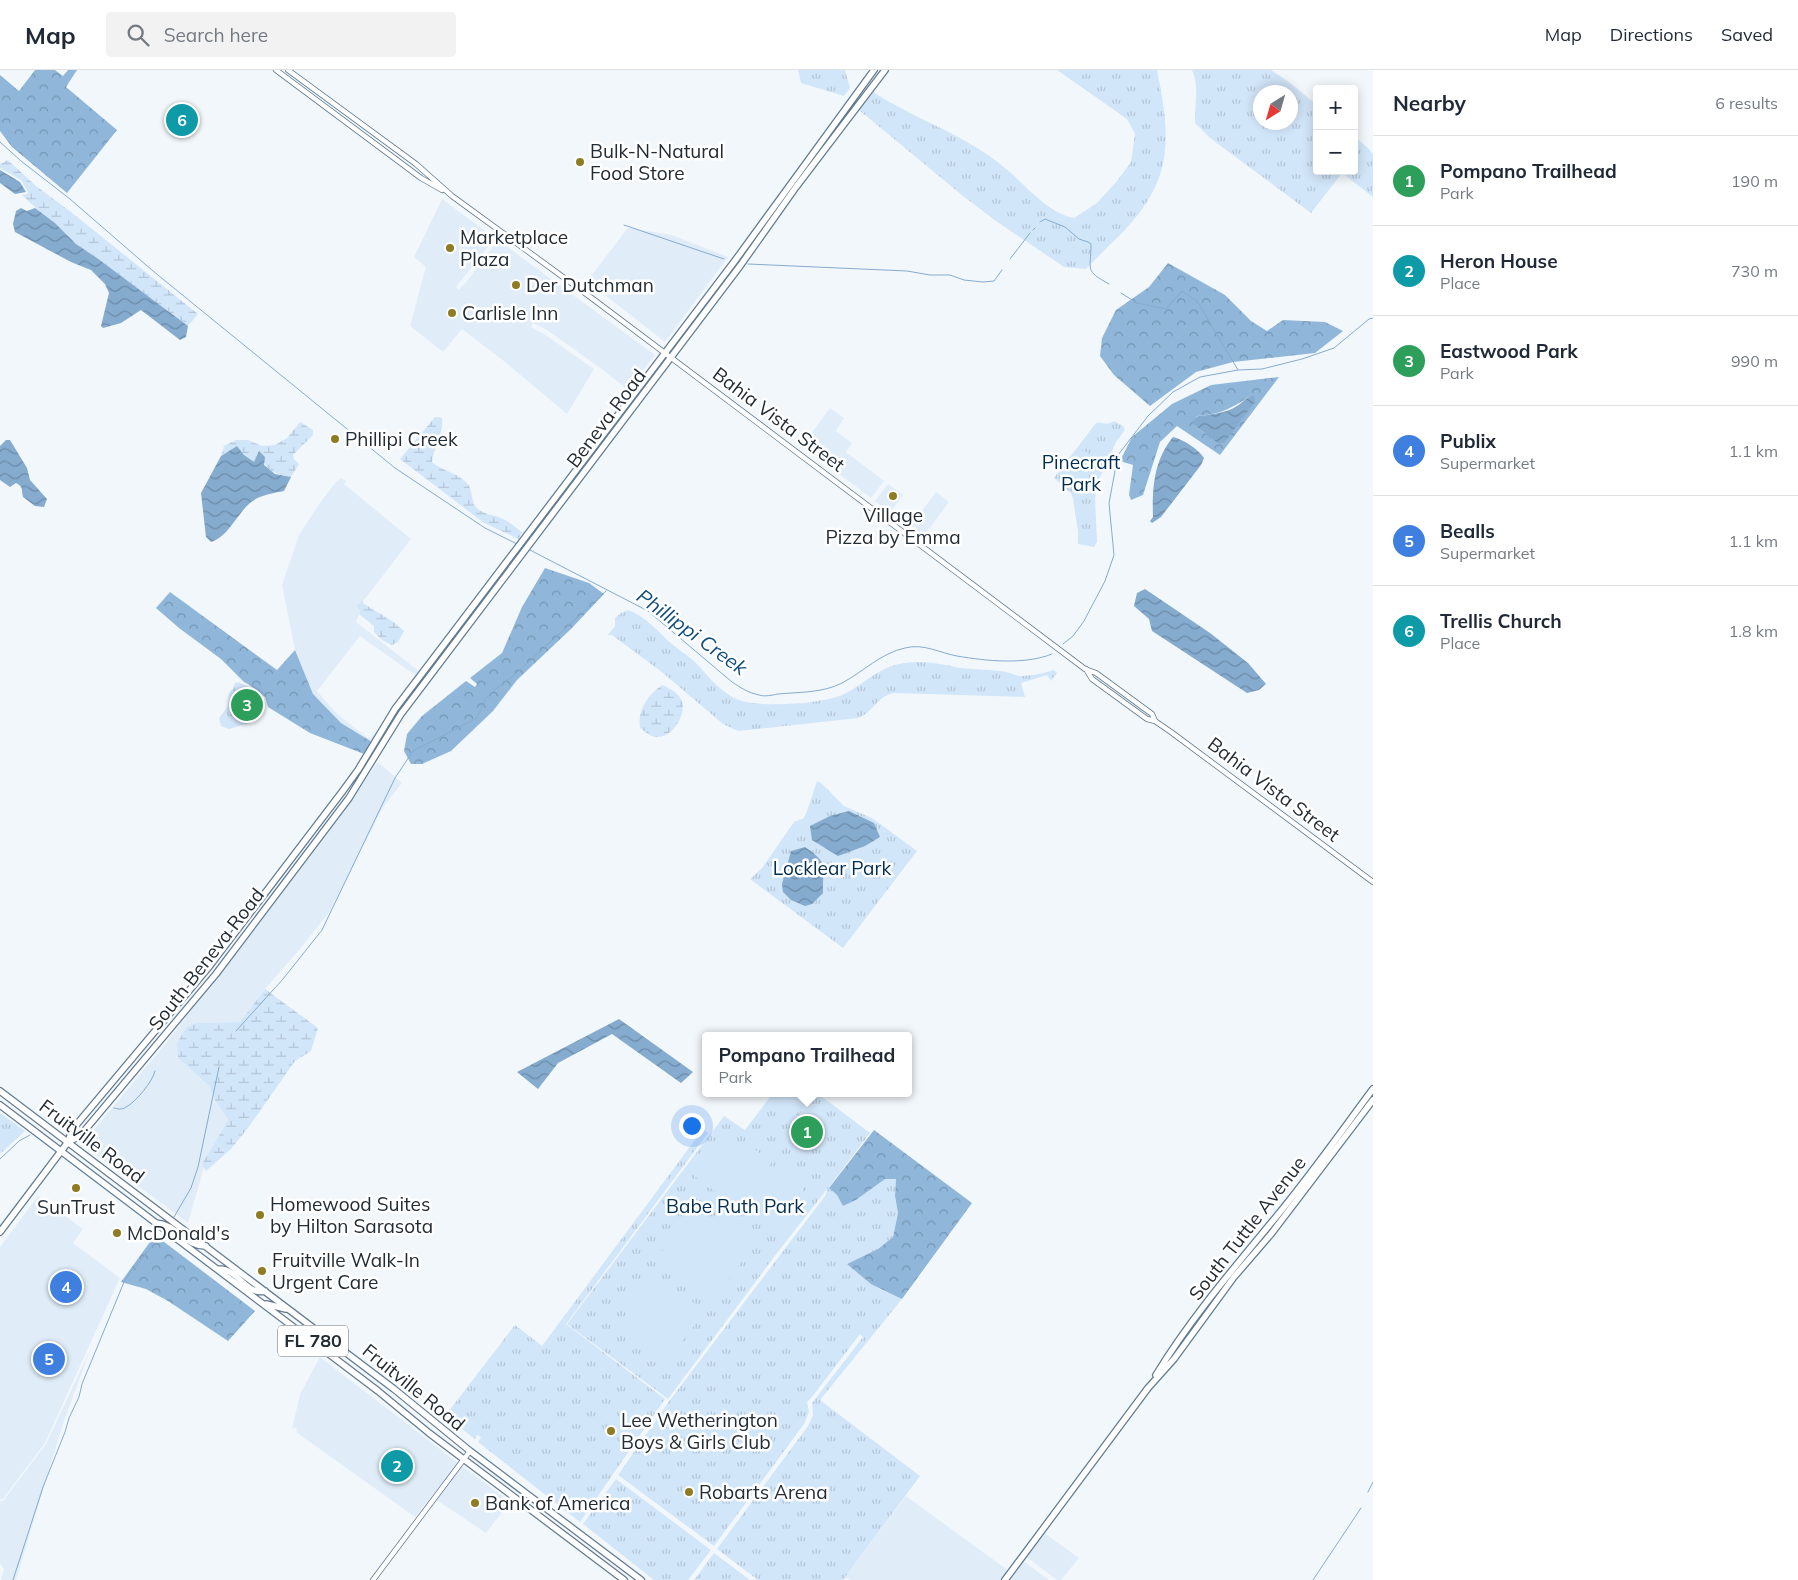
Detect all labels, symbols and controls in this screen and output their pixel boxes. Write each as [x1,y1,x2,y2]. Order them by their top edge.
search box [106,12,456,57]
text: Map [25,20,76,50]
icon: search [124,21,152,49]
text: Search here [164,23,268,47]
text: Map [1545,23,1582,46]
text: Directions [1610,23,1693,46]
text: Saved [1721,23,1773,46]
north arrow [1253,85,1298,130]
map controls [1313,85,1358,175]
button: + [1313,85,1358,130]
text: Nearby [1393,90,1466,116]
text: 6 results [1715,93,1778,113]
pin: 6 [166,101,198,139]
button: − [1313,130,1358,175]
place label: Bulk-N-Natural Food Store [590,139,724,185]
marker: Bulk-N-Natural Food Store [574,156,586,168]
text: Pompano Trailhead [1440,159,1617,183]
text: 1 [1404,171,1414,191]
text: 190 m [1731,171,1778,191]
text: Park [1440,183,1474,203]
place label: Marketplace Plaza [460,225,568,271]
marker: Marketplace Plaza [444,242,456,254]
text: Heron House [1440,249,1558,273]
text: 2 [1404,261,1414,281]
text: 730 m [1731,261,1778,281]
place label: Der Dutchman [526,273,654,297]
text: Place [1440,273,1480,293]
marker: Der Dutchman [510,279,522,291]
place label: Carlisle Inn [462,301,558,325]
marker: Carlisle Inn [446,307,458,319]
text: Eastwood Park [1440,339,1578,363]
text: 3 [1404,351,1414,371]
text: 990 m [1731,351,1778,371]
street label: Bahia Vista Street [708,362,850,477]
text: Park [1440,363,1474,383]
street label: Beneva Road [561,364,651,472]
place label: Phillipi Creek [345,427,458,451]
text: Publix [1440,429,1496,453]
marker: Phillipi Creek [329,433,341,445]
text: 4 [1404,441,1414,461]
text: 1.1 km [1729,441,1778,461]
park label: Pinecraft Park [1042,450,1121,496]
text: Supermarket [1440,453,1535,473]
marker: Village Pizza by Emma [887,490,899,502]
place label: Village Pizza by Emma [825,503,961,549]
text: Bealls [1440,519,1495,543]
text: 5 [1404,531,1414,551]
text: 1.1 km [1729,531,1778,551]
text: Supermarket [1440,543,1535,563]
water label: Phillippi Creek [632,583,753,681]
text: Trellis Church [1440,609,1562,633]
text: 6 [1404,621,1414,641]
text: 1.8 km [1729,621,1778,641]
text: Place [1440,633,1480,653]
pin: 3 [231,686,263,724]
street label: Bahia Vista Street [1203,732,1345,847]
park label: Locklear Park [773,856,891,880]
street label: South Beneva Road [143,883,269,1035]
popup [702,1032,912,1097]
text: Pompano Trailhead [719,1043,895,1067]
text: Park [719,1067,752,1087]
street label: Fruitville Road [35,1094,149,1188]
your location [679,1113,705,1139]
pin: 1 [791,1113,823,1151]
street label: South Tuttle Avenue [1183,1151,1311,1305]
marker: SunTrust [70,1182,82,1194]
place label: Homewood Suites by Hilton Sarasota [270,1192,433,1238]
park label: Babe Ruth Park [666,1194,804,1218]
place label: SunTrust [37,1195,115,1219]
marker: Homewood Suites by Hilton Sarasota [254,1209,266,1221]
place label: McDonald's [127,1221,230,1245]
marker: McDonald's [111,1227,123,1239]
place label: Fruitville Walk-In Urgent Care [272,1248,420,1294]
marker: Fruitville Walk-In Urgent Care [256,1265,268,1277]
pin: 4 [50,1268,82,1306]
road number: FL 780 [278,1326,348,1356]
street label: Fruitville Road [358,1338,470,1436]
pin: 5 [33,1340,65,1378]
place label: Lee Wetherington Boys & Girls Club [621,1408,778,1454]
marker: Lee Wetherington Boys & Girls Club [605,1425,617,1437]
pin: 2 [381,1447,413,1485]
place label: Robarts Arena [699,1480,828,1504]
marker: Robarts Arena [683,1486,695,1498]
place label: Bank of America [485,1491,630,1515]
marker: Bank of America [469,1497,481,1509]

